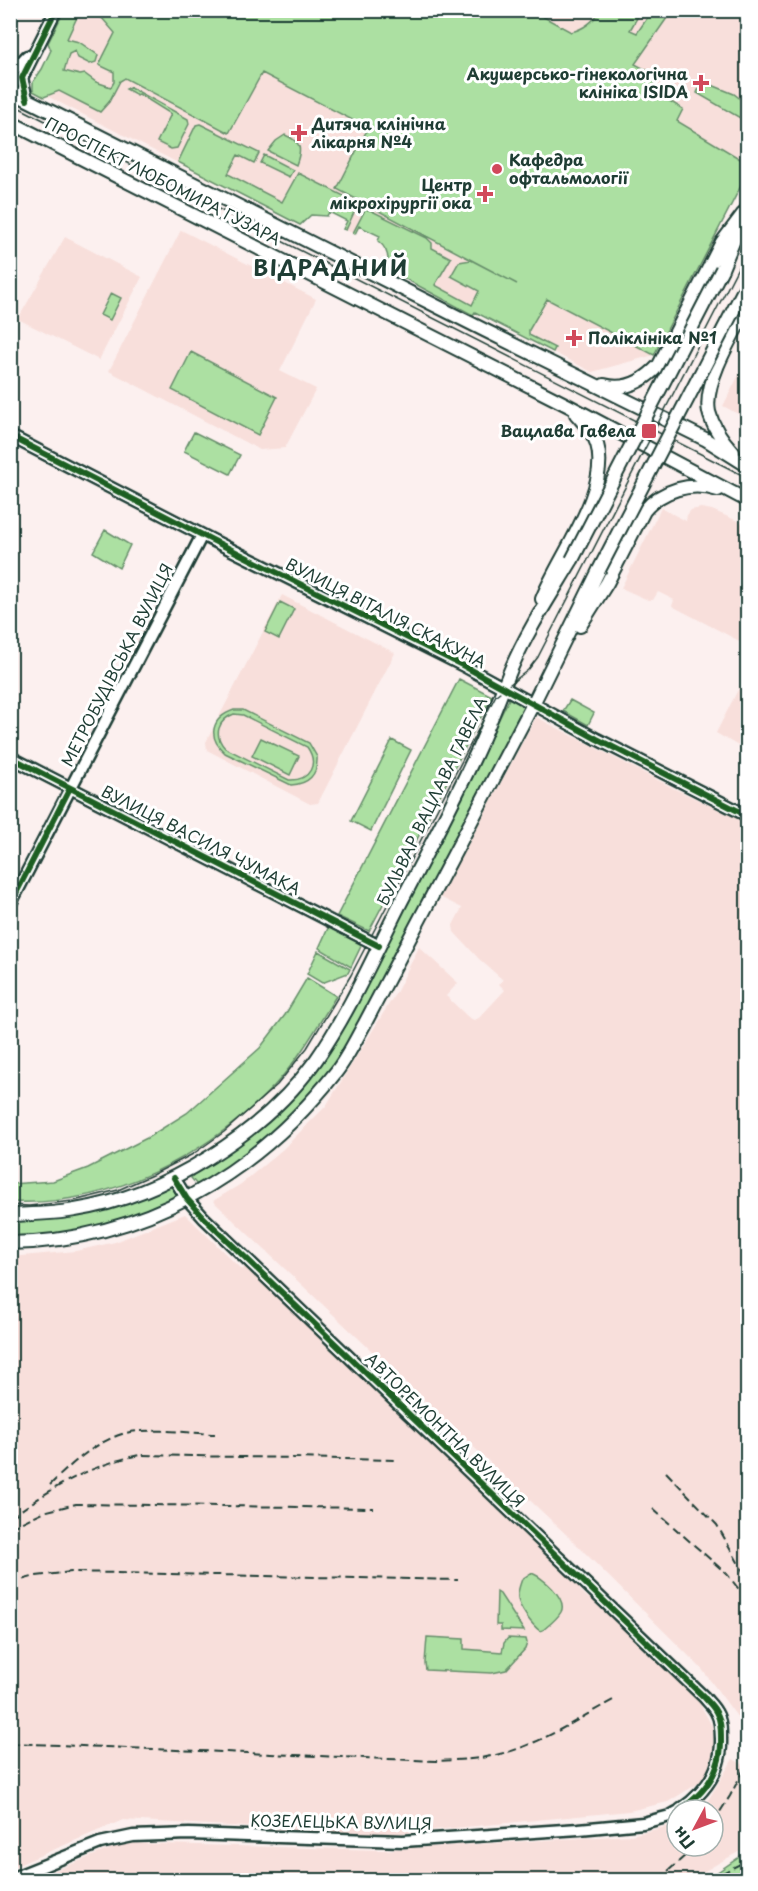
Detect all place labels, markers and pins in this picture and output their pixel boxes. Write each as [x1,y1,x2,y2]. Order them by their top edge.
place label: Акушерсько-гінекологічна клініка ISIDA [467,61,688,103]
marker: Акушерсько-гінекологічна клініка ISIDA [692,74,710,92]
place label: Дитяча клінічна лікарня №4 [311,111,446,153]
marker: Дитяча клінічна лікарня №4 [290,124,308,142]
place label: Кафедра офтальмології [509,147,630,189]
marker: Кафедра офтальмології [490,162,504,176]
place label: Центр мікрохірургії ока [330,172,472,214]
marker: Центр мікрохірургії ока [476,185,494,203]
place label: Поліклініка №1 [588,325,717,349]
marker: Поліклініка №1 [565,329,583,347]
place label: Вацлава Гавела [500,418,636,442]
marker: Вацлава Гавела [640,422,658,440]

